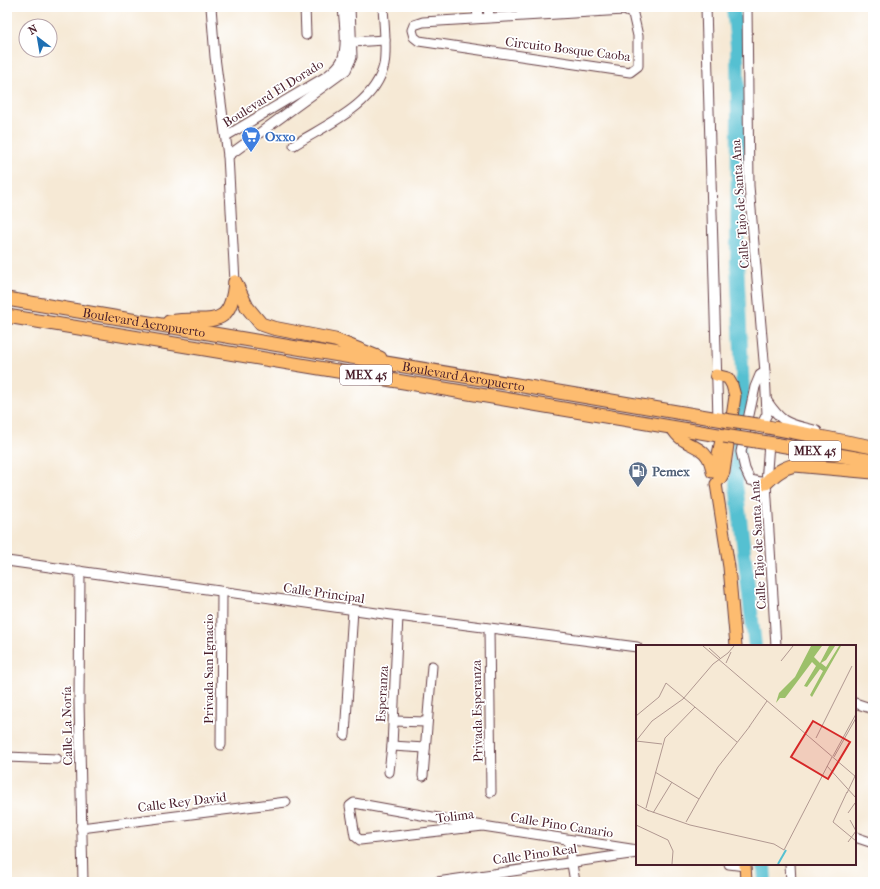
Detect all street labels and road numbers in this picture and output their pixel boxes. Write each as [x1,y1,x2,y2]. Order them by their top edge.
street label: Circuito Bosque Caoba [505,34,632,64]
street label: Boulevard El Dorado [220,56,326,130]
street label: Calle Tajo de Santa Ana [728,138,752,269]
street label: Boulevard Aeropuerto [82,304,207,340]
street label: Boulevard Aeropuerto [401,358,526,394]
road number: MEX 45 [340,365,392,385]
road number: MEX 45 [789,441,841,461]
street label: Calle Tajo de Santa Ana [747,479,769,610]
street label: Calle Principal [282,580,366,606]
street label: Privada San Ignacio [201,614,216,724]
street label: Privada Esperanza [469,659,485,762]
street label: Esperanza [373,664,391,723]
street label: Calle La Noría [59,685,75,766]
street label: Calle Rey David [137,789,228,815]
street label: Tolima [435,806,476,826]
street label: Calle Pino Canario [510,809,615,841]
street label: Calle Pino Real [492,841,578,867]

